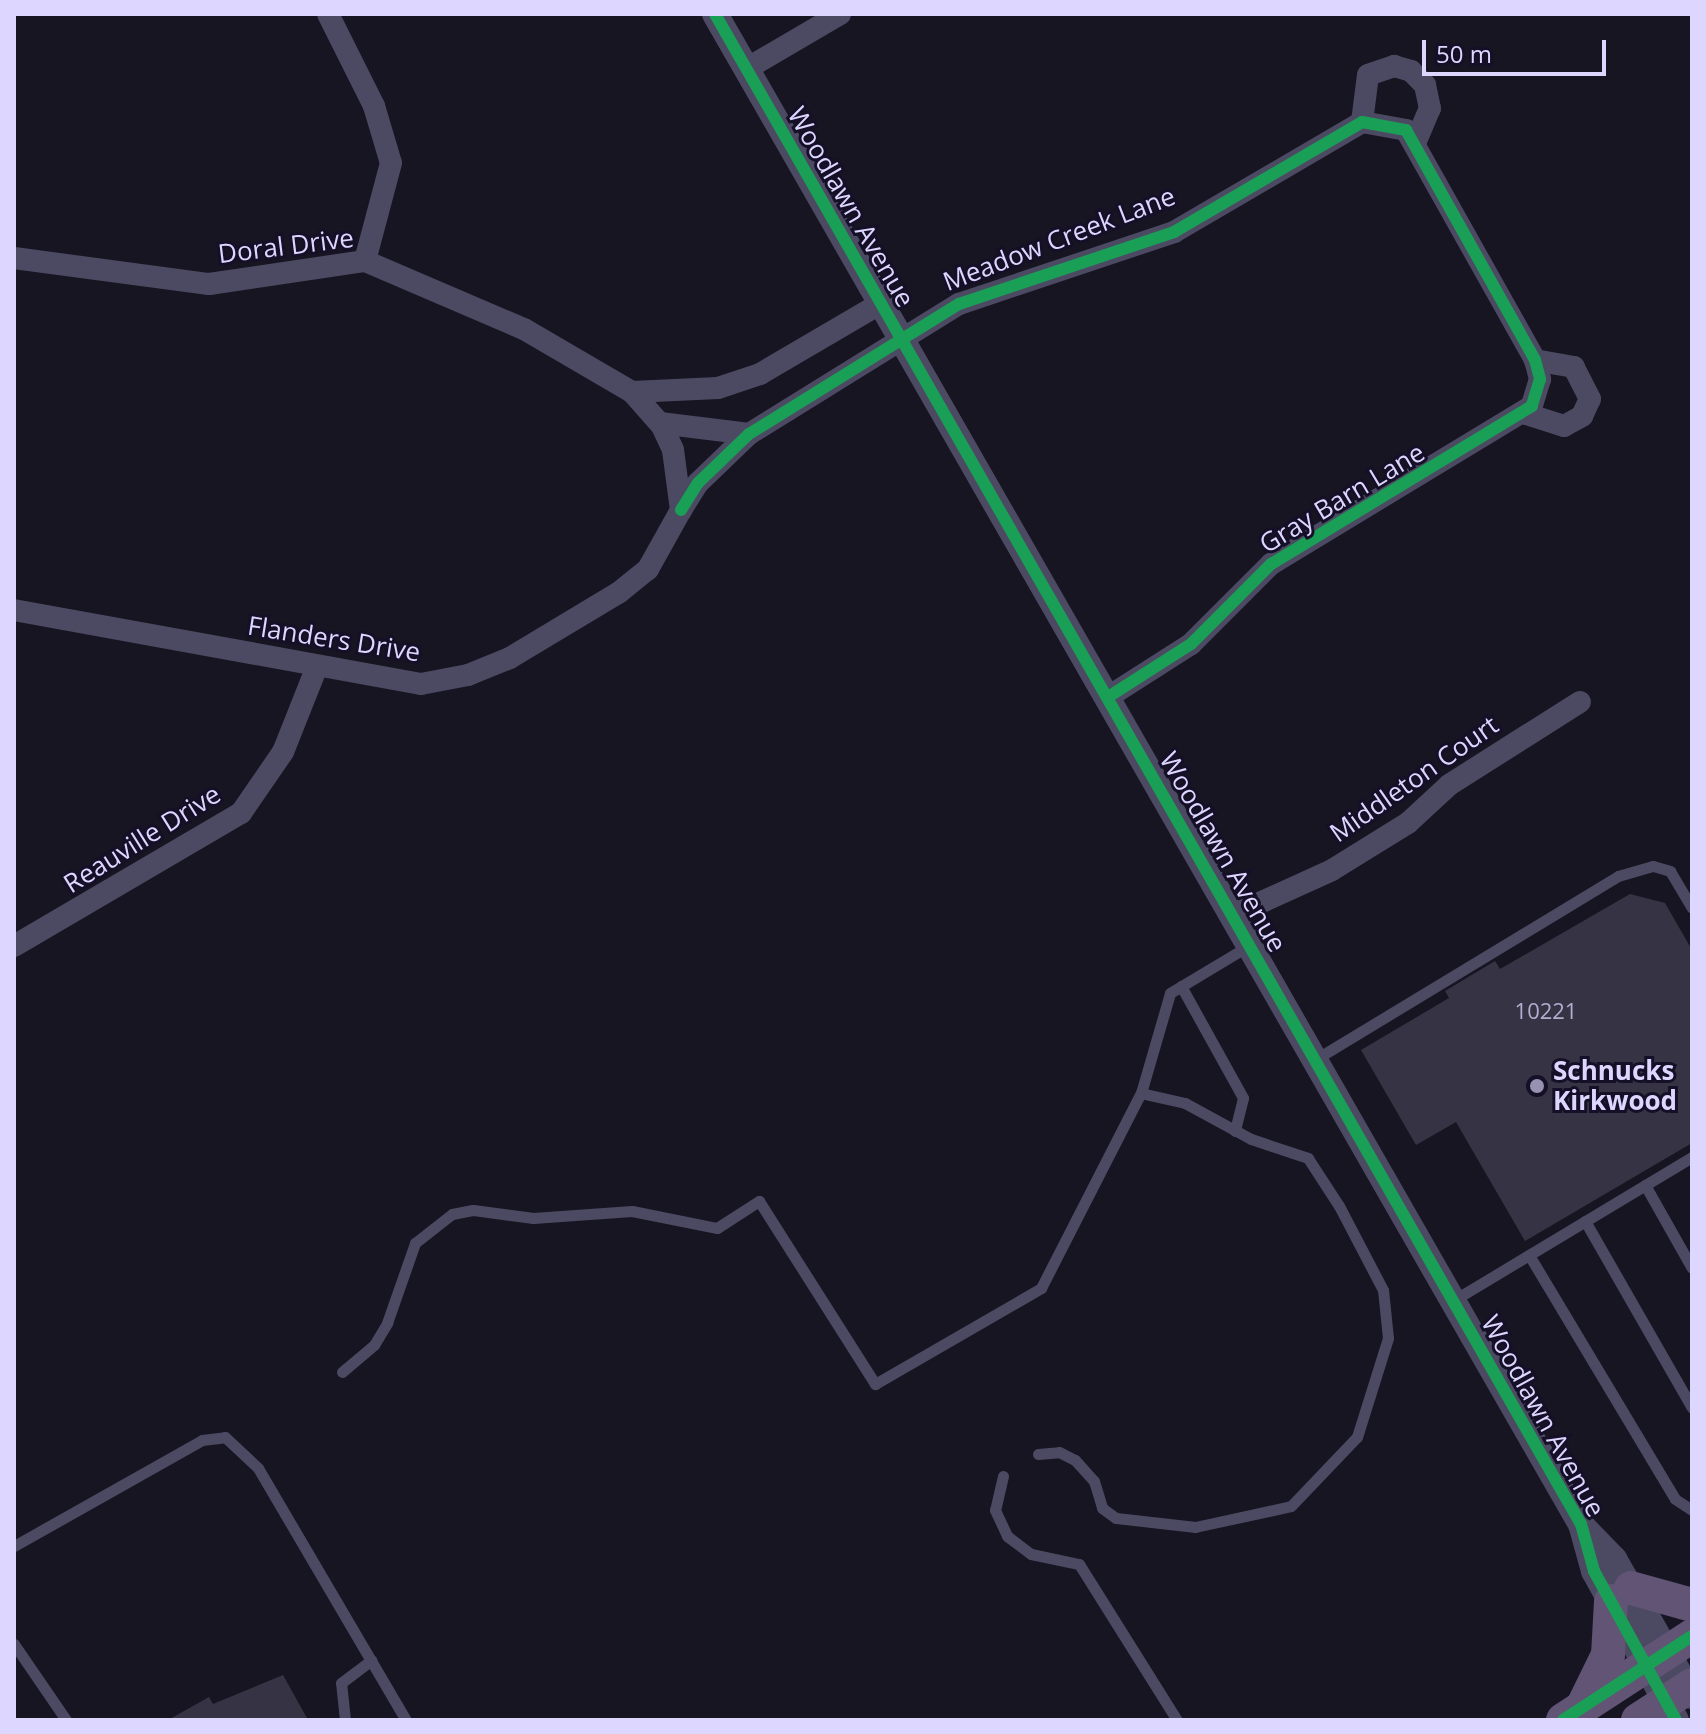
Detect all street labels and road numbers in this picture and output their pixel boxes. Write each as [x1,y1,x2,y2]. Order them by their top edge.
street label: Woodlawn Avenue [781,102,921,312]
street label: Meadow Creek Lane [939,180,1179,298]
street label: Doral Drive [216,222,356,270]
street label: Gray Barn Lane [1254,437,1430,559]
street label: Flanders Drive [245,610,423,668]
street label: Middleton Court [1324,709,1504,849]
street label: Woodlawn Avenue [1153,747,1293,957]
street label: Reauville Drive [58,778,226,900]
street label: Woodlawn Avenue [1475,1310,1611,1522]

